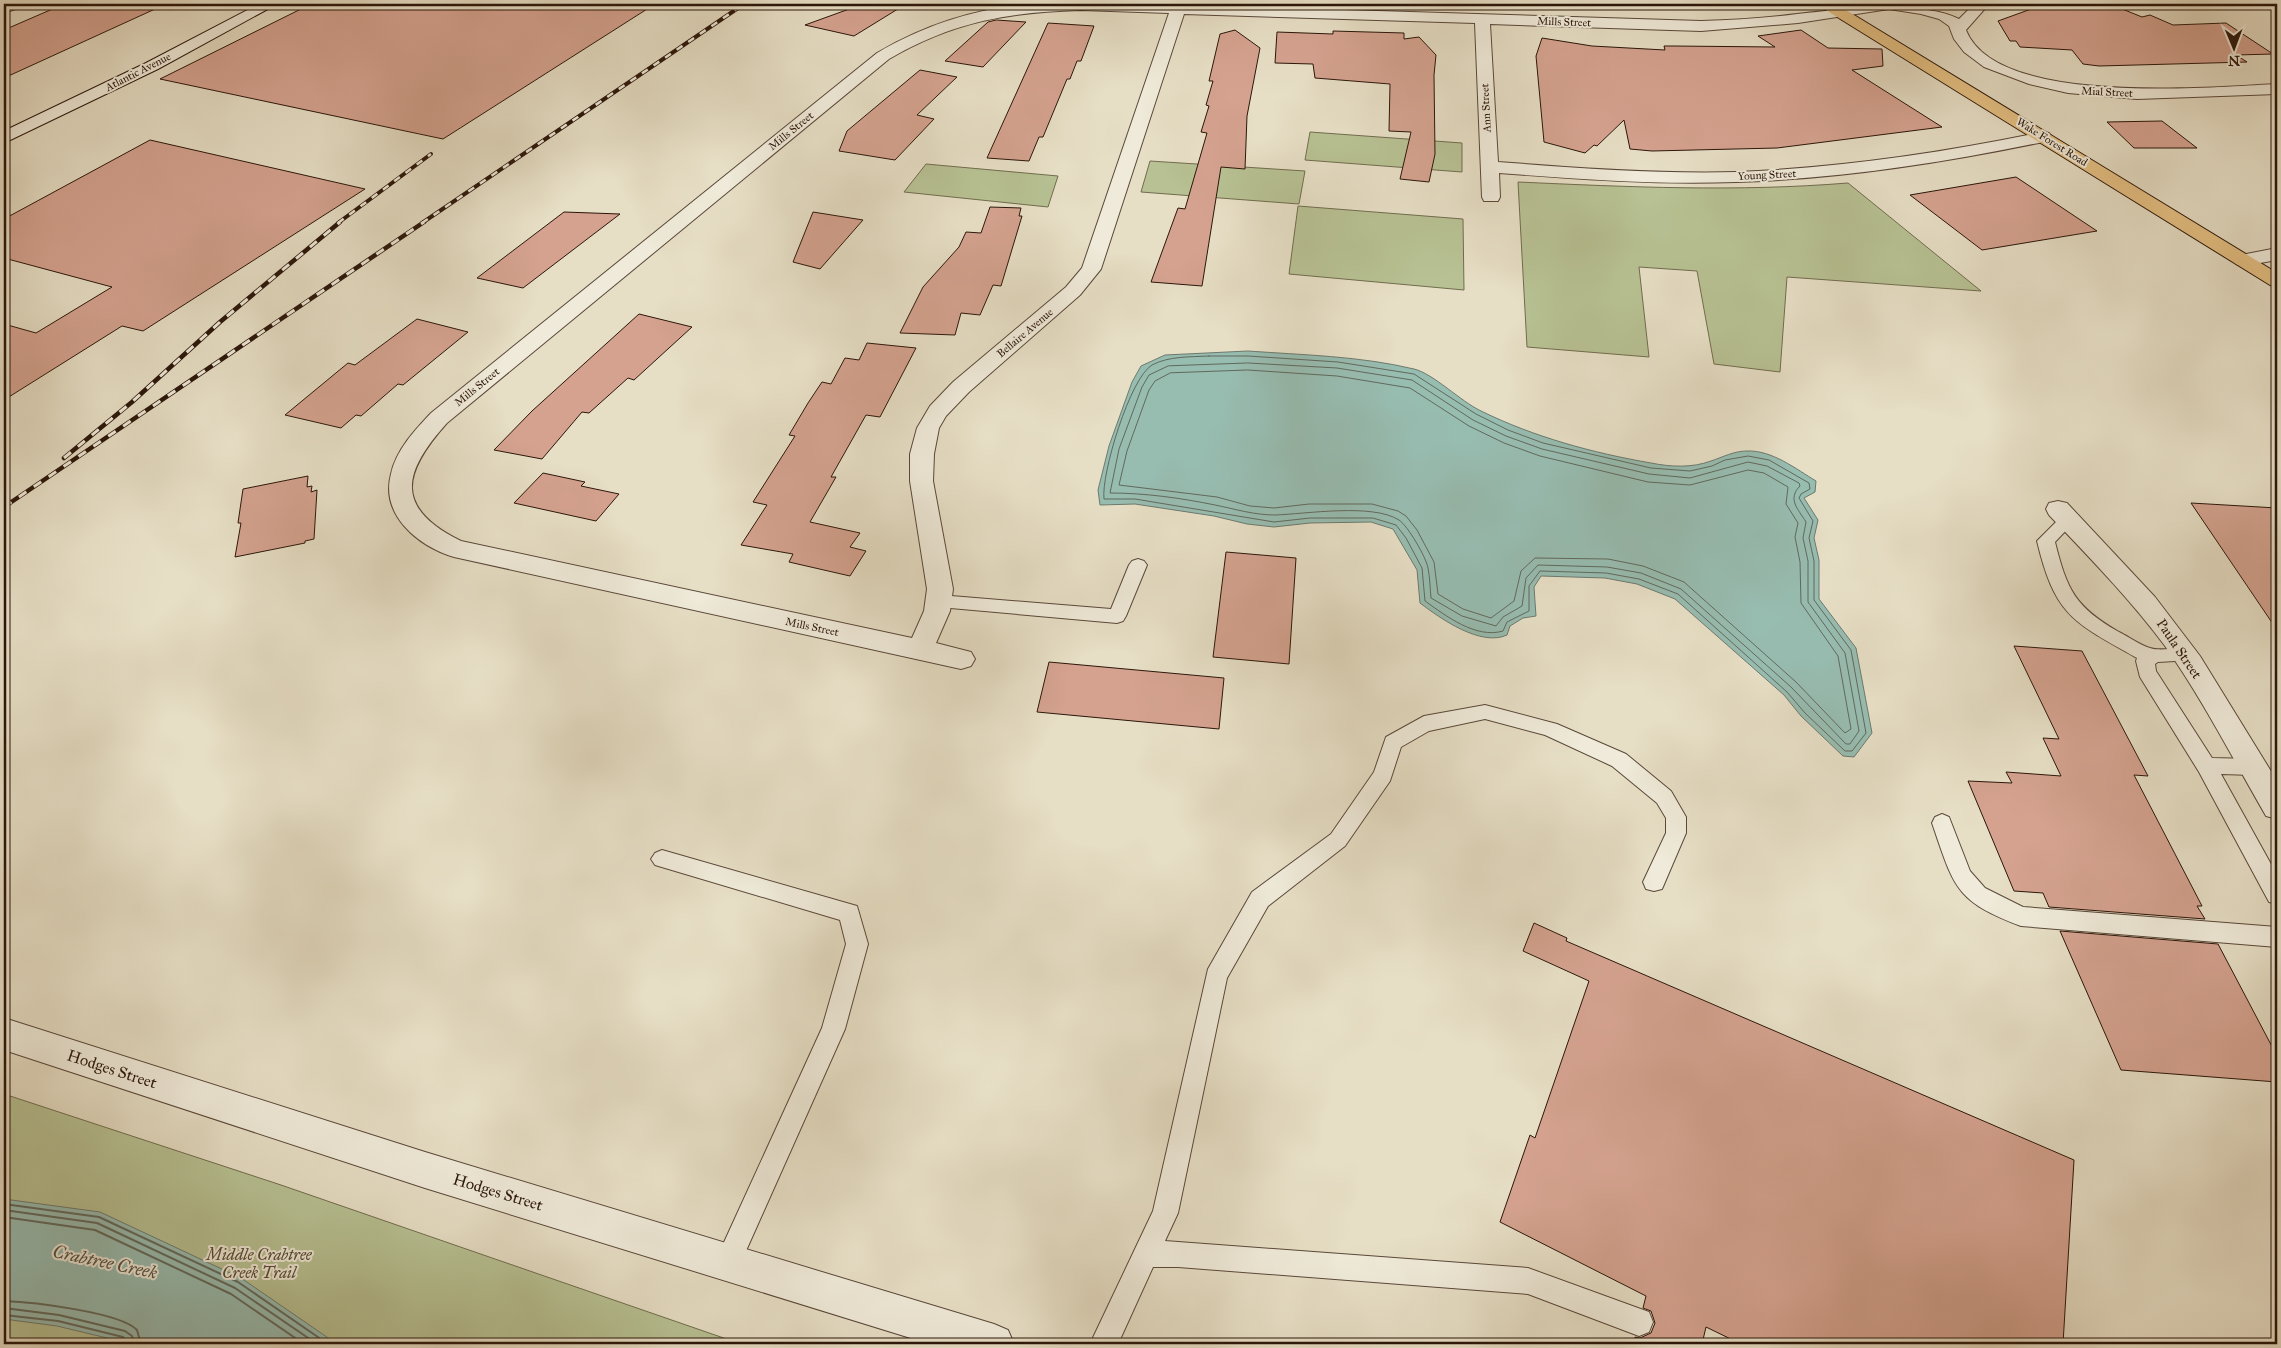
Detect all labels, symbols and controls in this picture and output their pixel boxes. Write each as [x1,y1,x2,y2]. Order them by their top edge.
street label: Mills Street [1537,15,1591,29]
north arrow [2208,22,2258,72]
street label: Atlantic Avenue [102,50,173,95]
text: N [2228,52,2240,69]
street label: Ann Street [1478,83,1494,134]
street label: Mial Street [2081,84,2133,100]
street label: Mills Street [766,109,816,153]
street label: Wake Forest Road [2014,115,2090,169]
street label: Young Street [1737,167,1797,183]
street label: Bellaire Avenue [994,305,1056,360]
street label: Mills Street [452,365,502,409]
street label: Mills Street [784,615,840,639]
street label: Paula Street [2153,616,2205,682]
street label: Hodges Street [65,1046,159,1093]
street label: Hodges Street [450,1169,546,1216]
water label: Crabtree Creek [51,1240,159,1284]
park label: Middle Crabtree Creek Trail [204,1245,313,1282]

